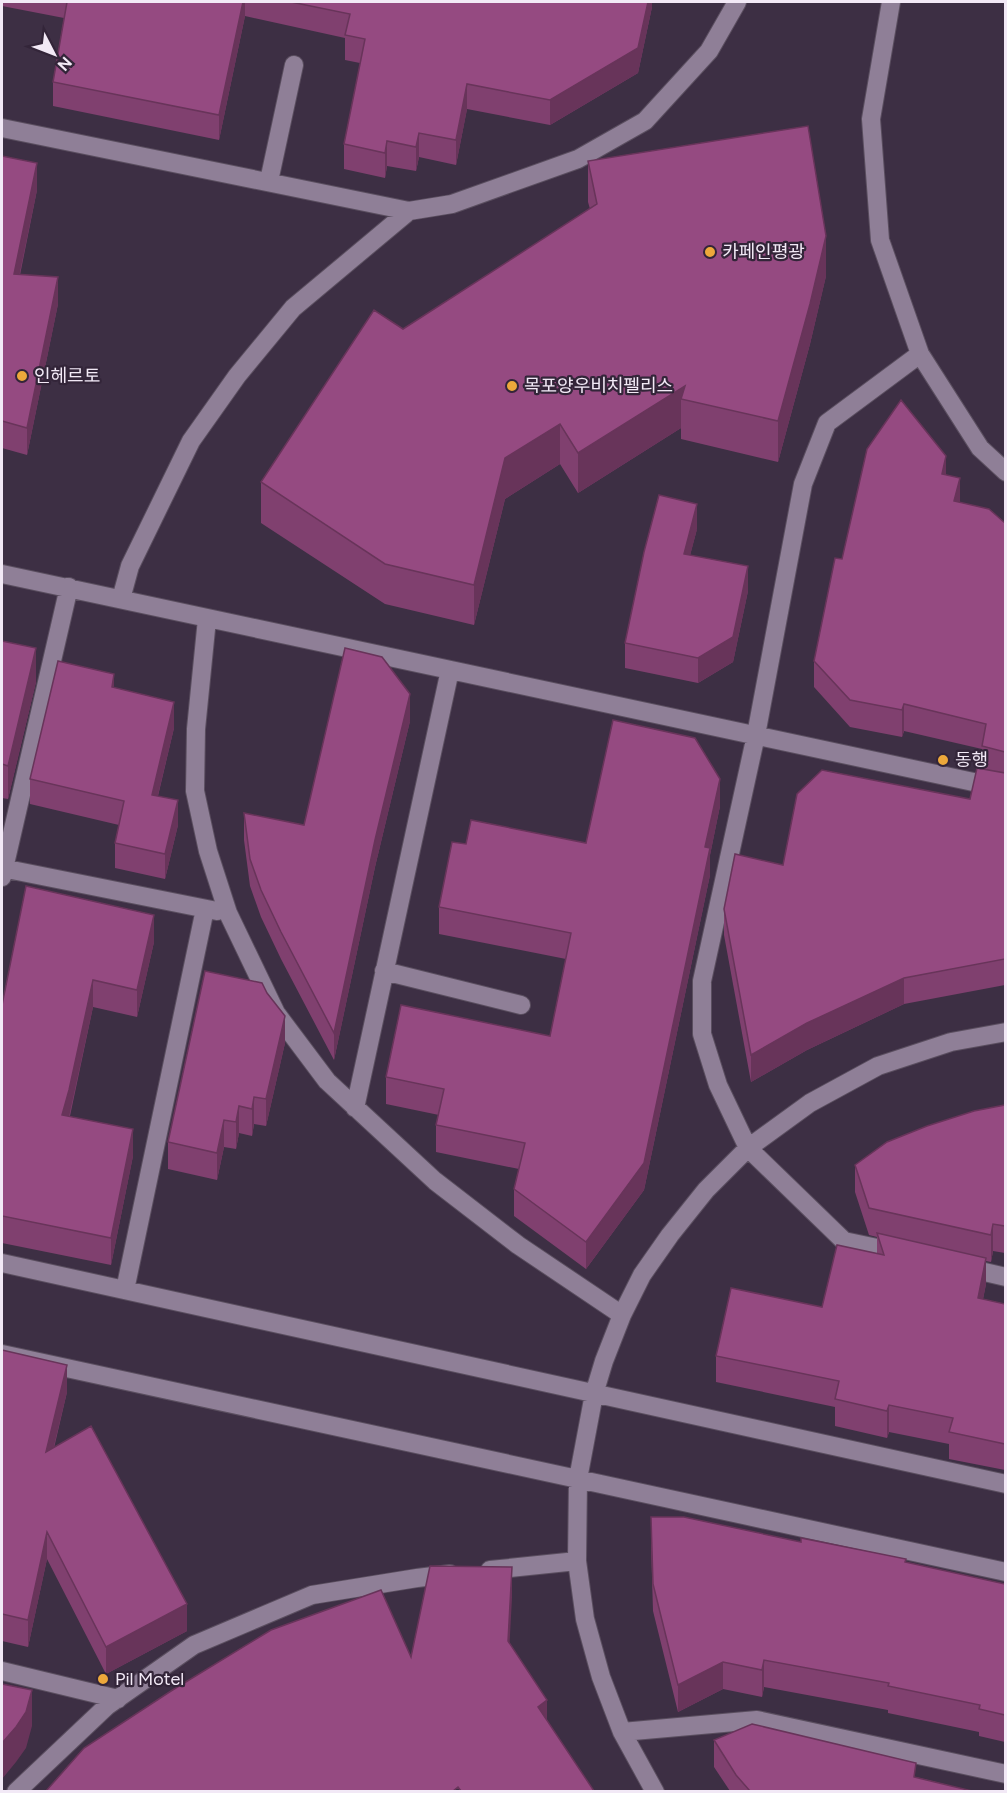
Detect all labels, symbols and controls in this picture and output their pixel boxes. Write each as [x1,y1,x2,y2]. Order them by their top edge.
north arrow [24,24,84,84]
text: N [54,53,76,75]
place label: 카페인평광 [722,241,805,263]
marker: 카페인평광 [703,245,717,259]
place label: 인헤르토 [34,365,100,387]
marker: 인헤르토 [15,369,29,383]
place label: 목포양우비치펠리스 [524,375,673,397]
marker: 목포양우비치펠리스 [505,379,519,393]
place label: 동행 [955,749,988,771]
marker: 동행 [936,753,950,767]
place label: Pil Motel [115,1668,184,1690]
marker: Pil Motel [96,1672,110,1686]

